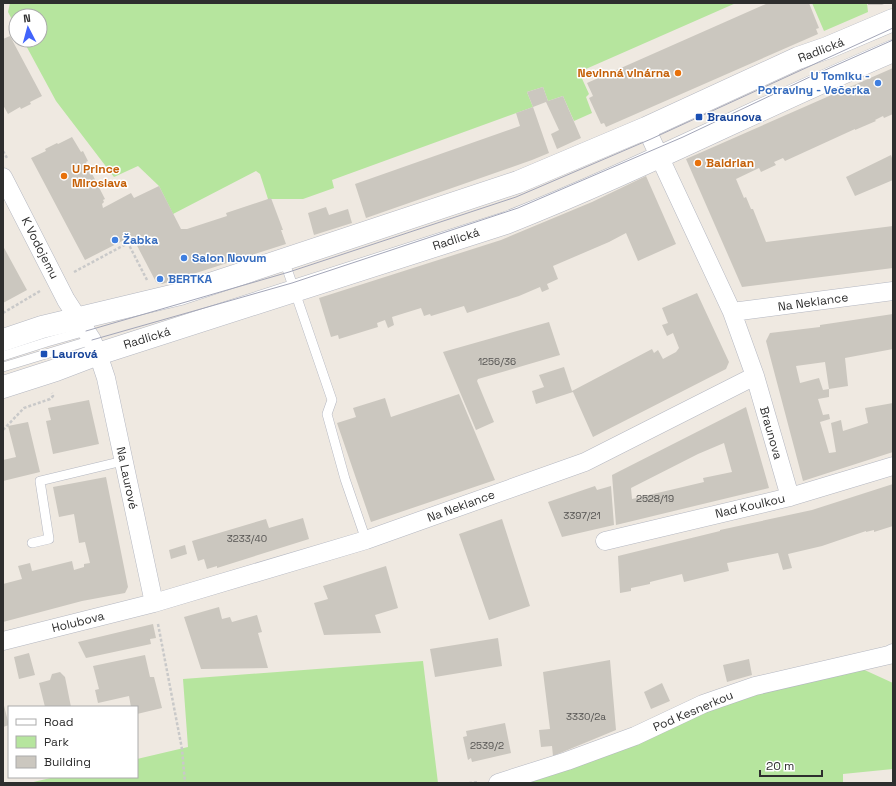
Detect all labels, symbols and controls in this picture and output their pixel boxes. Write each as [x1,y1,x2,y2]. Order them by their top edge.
north arrow [8,8,48,48]
text: N [23,11,31,25]
street label: Radlická [796,34,847,66]
place label: Nevinná vinárna [577,65,670,81]
marker: Nevinná vinárna [673,68,683,78]
place label: U Tomiku - Potraviny - Večerka [758,68,870,98]
marker: U Tomiku - Potraviny - Večerka [873,78,883,88]
place label: Braunova [707,109,762,125]
marker: Braunova [694,112,704,122]
place label: Baldrian [706,155,754,171]
marker: Baldrian [693,158,703,168]
place label: U Prince Miroslava [72,161,127,191]
marker: U Prince Miroslava [59,171,69,181]
street label: K Vodojemu [18,214,62,282]
street label: Radlická [431,224,482,254]
place label: Žabka [123,232,158,248]
marker: Žabka [110,235,120,245]
place label: Salon Novum [192,250,267,266]
marker: Salon Novum [179,253,189,263]
place label: BERTKA [168,271,213,287]
marker: BERTKA [155,274,165,284]
street label: Na Neklance [777,289,849,315]
street label: Radlická [122,323,173,353]
place label: Laurová [52,346,98,362]
marker: Laurová [39,349,49,359]
house number: 1256/36 [478,355,516,368]
street label: Braunova [756,405,786,461]
street label: Na Laurové [113,445,141,511]
street label: Na Neklance [425,486,497,526]
street label: Nad Koulkou [714,490,786,522]
house number: 2528/19 [636,492,674,505]
house number: 3397/21 [563,509,601,522]
house number: 3233/40 [227,532,267,545]
street label: Holubova [50,608,106,636]
street label: Pod Kesnerkou [650,687,736,735]
legend [8,706,138,778]
house number: 3330/2a [566,710,606,723]
text: Road [44,714,73,730]
text: Park [44,734,69,750]
house number: 2539/2 [470,739,504,752]
scale bar [760,752,822,778]
text: Building [44,754,91,770]
text: 20 m [766,758,794,774]

